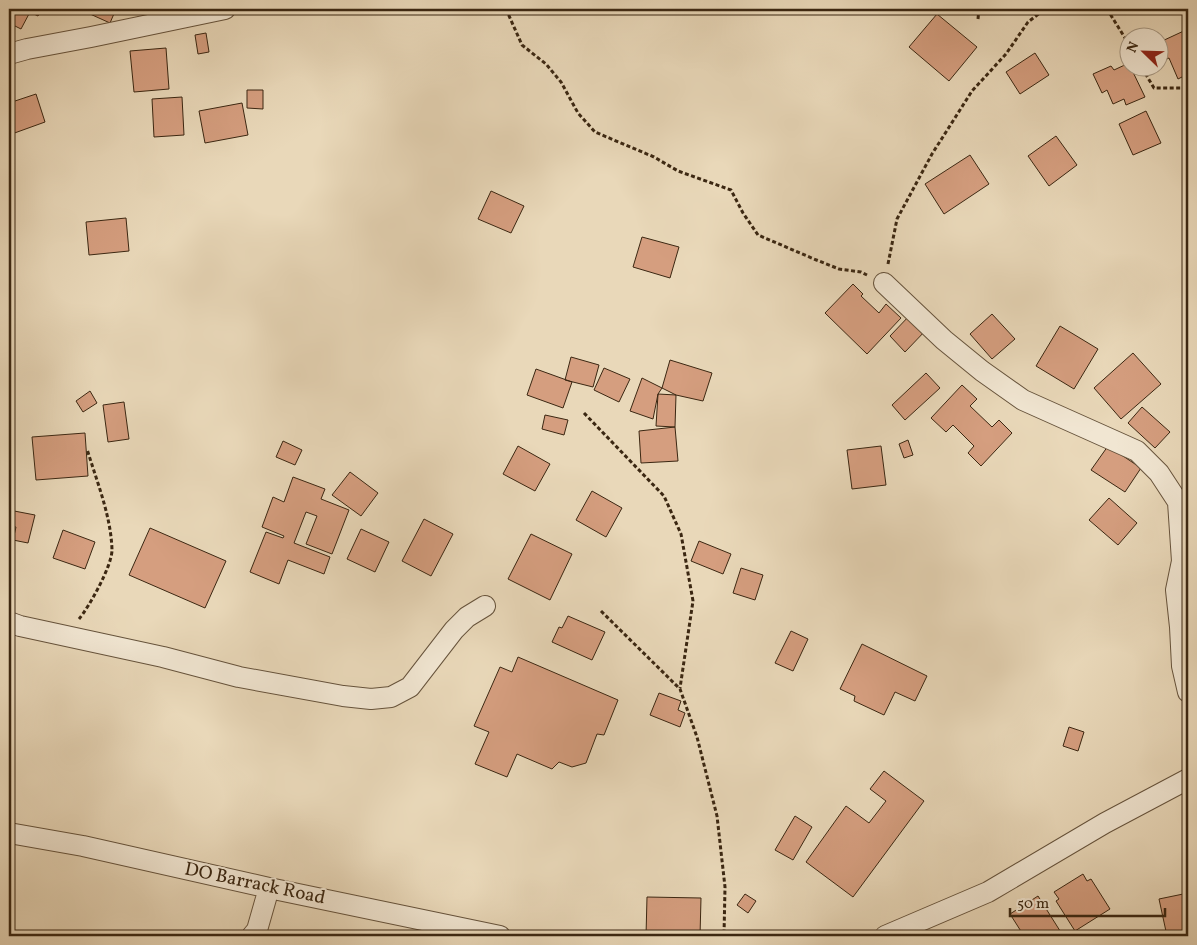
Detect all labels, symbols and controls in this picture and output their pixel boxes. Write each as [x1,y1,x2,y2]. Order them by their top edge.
north arrow [1120,28,1170,78]
text: N [1123,39,1144,56]
street label: DO Barrack Road [182,856,328,912]
scale bar [1010,885,1164,917]
text: 50 m [1017,894,1049,915]

